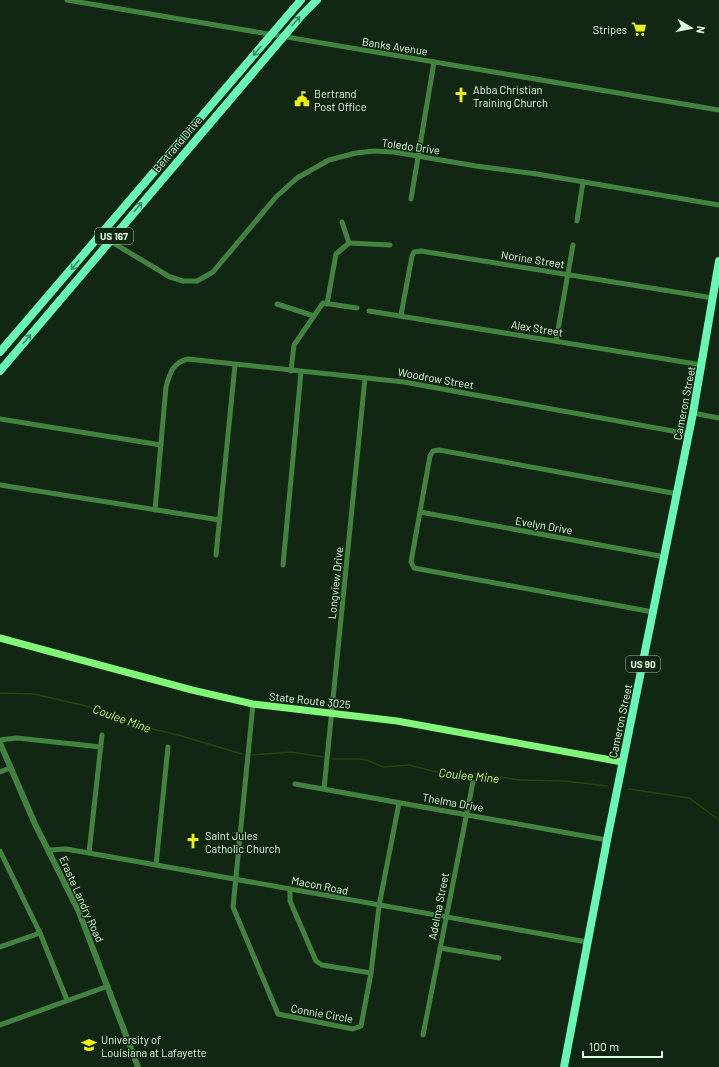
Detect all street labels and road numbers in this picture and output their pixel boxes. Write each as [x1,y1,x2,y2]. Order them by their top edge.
street label: Banks Avenue [361,34,429,58]
street label: Bertrand Drive [150,113,204,175]
street label: Toledo Drive [381,135,441,157]
road number: US 167 [95,228,133,244]
street label: Norine Street [500,248,566,270]
street label: Alex Street [510,317,564,339]
street label: Woodrow Street [397,365,475,391]
street label: Cameron Street [670,365,698,441]
street label: Evelyn Drive [514,514,574,536]
street label: Longview Drive [325,546,345,620]
road number: US 90 [626,656,660,672]
street label: Cameron Street [606,683,634,759]
street label: State Route 3025 [269,689,352,711]
street label: Thelma Drive [421,790,485,814]
street label: Eraste Landry Road [57,854,107,944]
street label: Adelma Street [425,871,451,941]
street label: Macon Road [290,873,350,897]
street label: Connie Circle [290,1001,354,1025]

